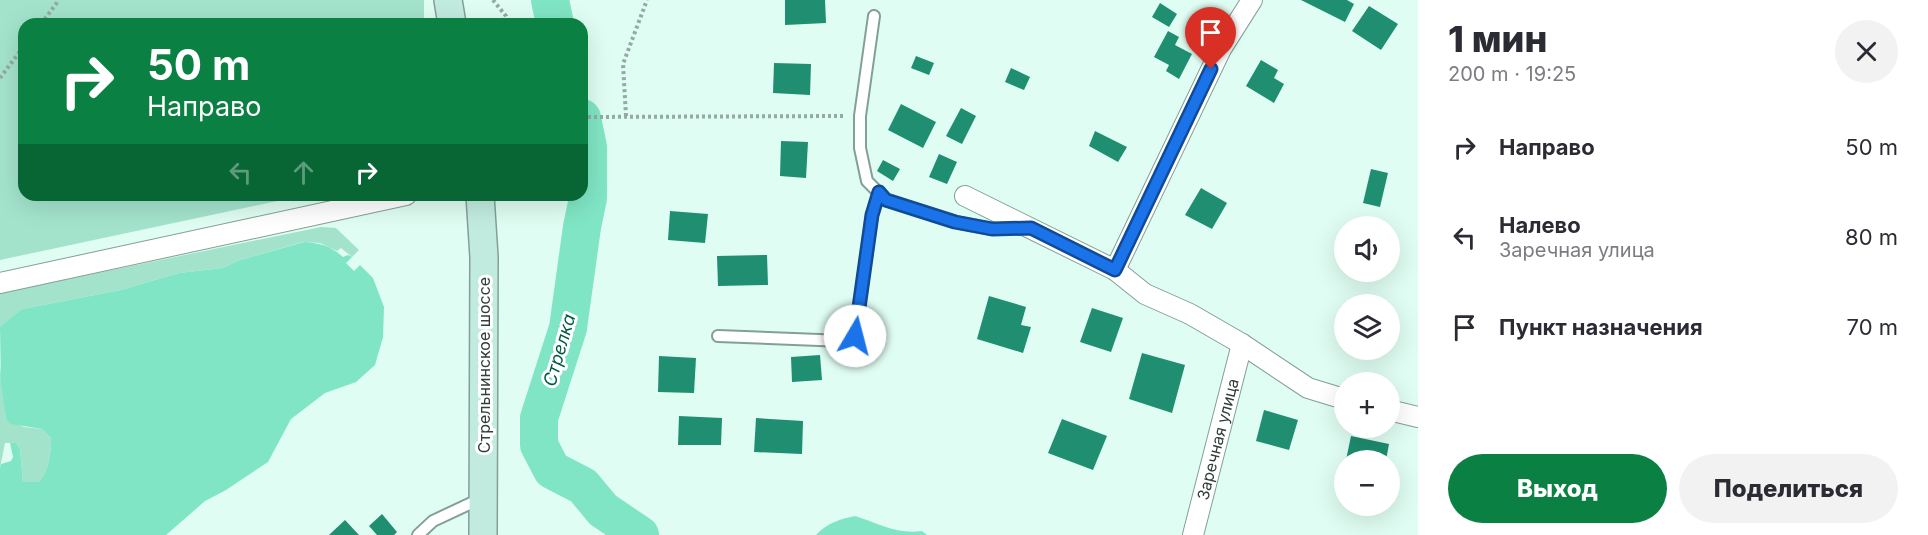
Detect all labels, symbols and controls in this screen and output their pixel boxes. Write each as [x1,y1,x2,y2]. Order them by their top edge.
pin [1185,7,1236,69]
icon: arrive [1194,16,1227,49]
text: 1 мин [1448,17,1547,61]
button: close [1835,20,1898,83]
text: 50 m [147,39,250,90]
icon: right [48,42,126,120]
text: 200 m · 19:25 [1448,62,1576,86]
text: Направо [147,90,262,123]
icon: right [1448,131,1481,164]
text: Направо [1499,134,1595,160]
text: 50 m [1845,134,1898,160]
icon: left [224,156,257,189]
icon: ahead [287,156,320,189]
icon: right [350,156,383,189]
text: Налево [1499,212,1581,238]
map controls [1334,216,1400,516]
button: sound [1334,216,1400,282]
icon: left [1448,221,1481,254]
text: 80 m [1845,224,1898,250]
text: Заречная улица [1499,238,1655,262]
street label: Стрельнинское шоссе [474,277,494,453]
button: layers [1334,294,1400,360]
position arrow [823,304,887,368]
water label: Стрелка [539,311,579,389]
icon: arrive [1448,311,1481,344]
text: Пункт назначения [1499,314,1703,340]
text: 70 m [1847,314,1898,340]
button: + [1334,372,1400,438]
street label: Заречная улица [1192,376,1243,502]
button: − [1334,450,1400,516]
button: Выход [1448,454,1667,523]
button: Поделиться [1679,454,1898,523]

